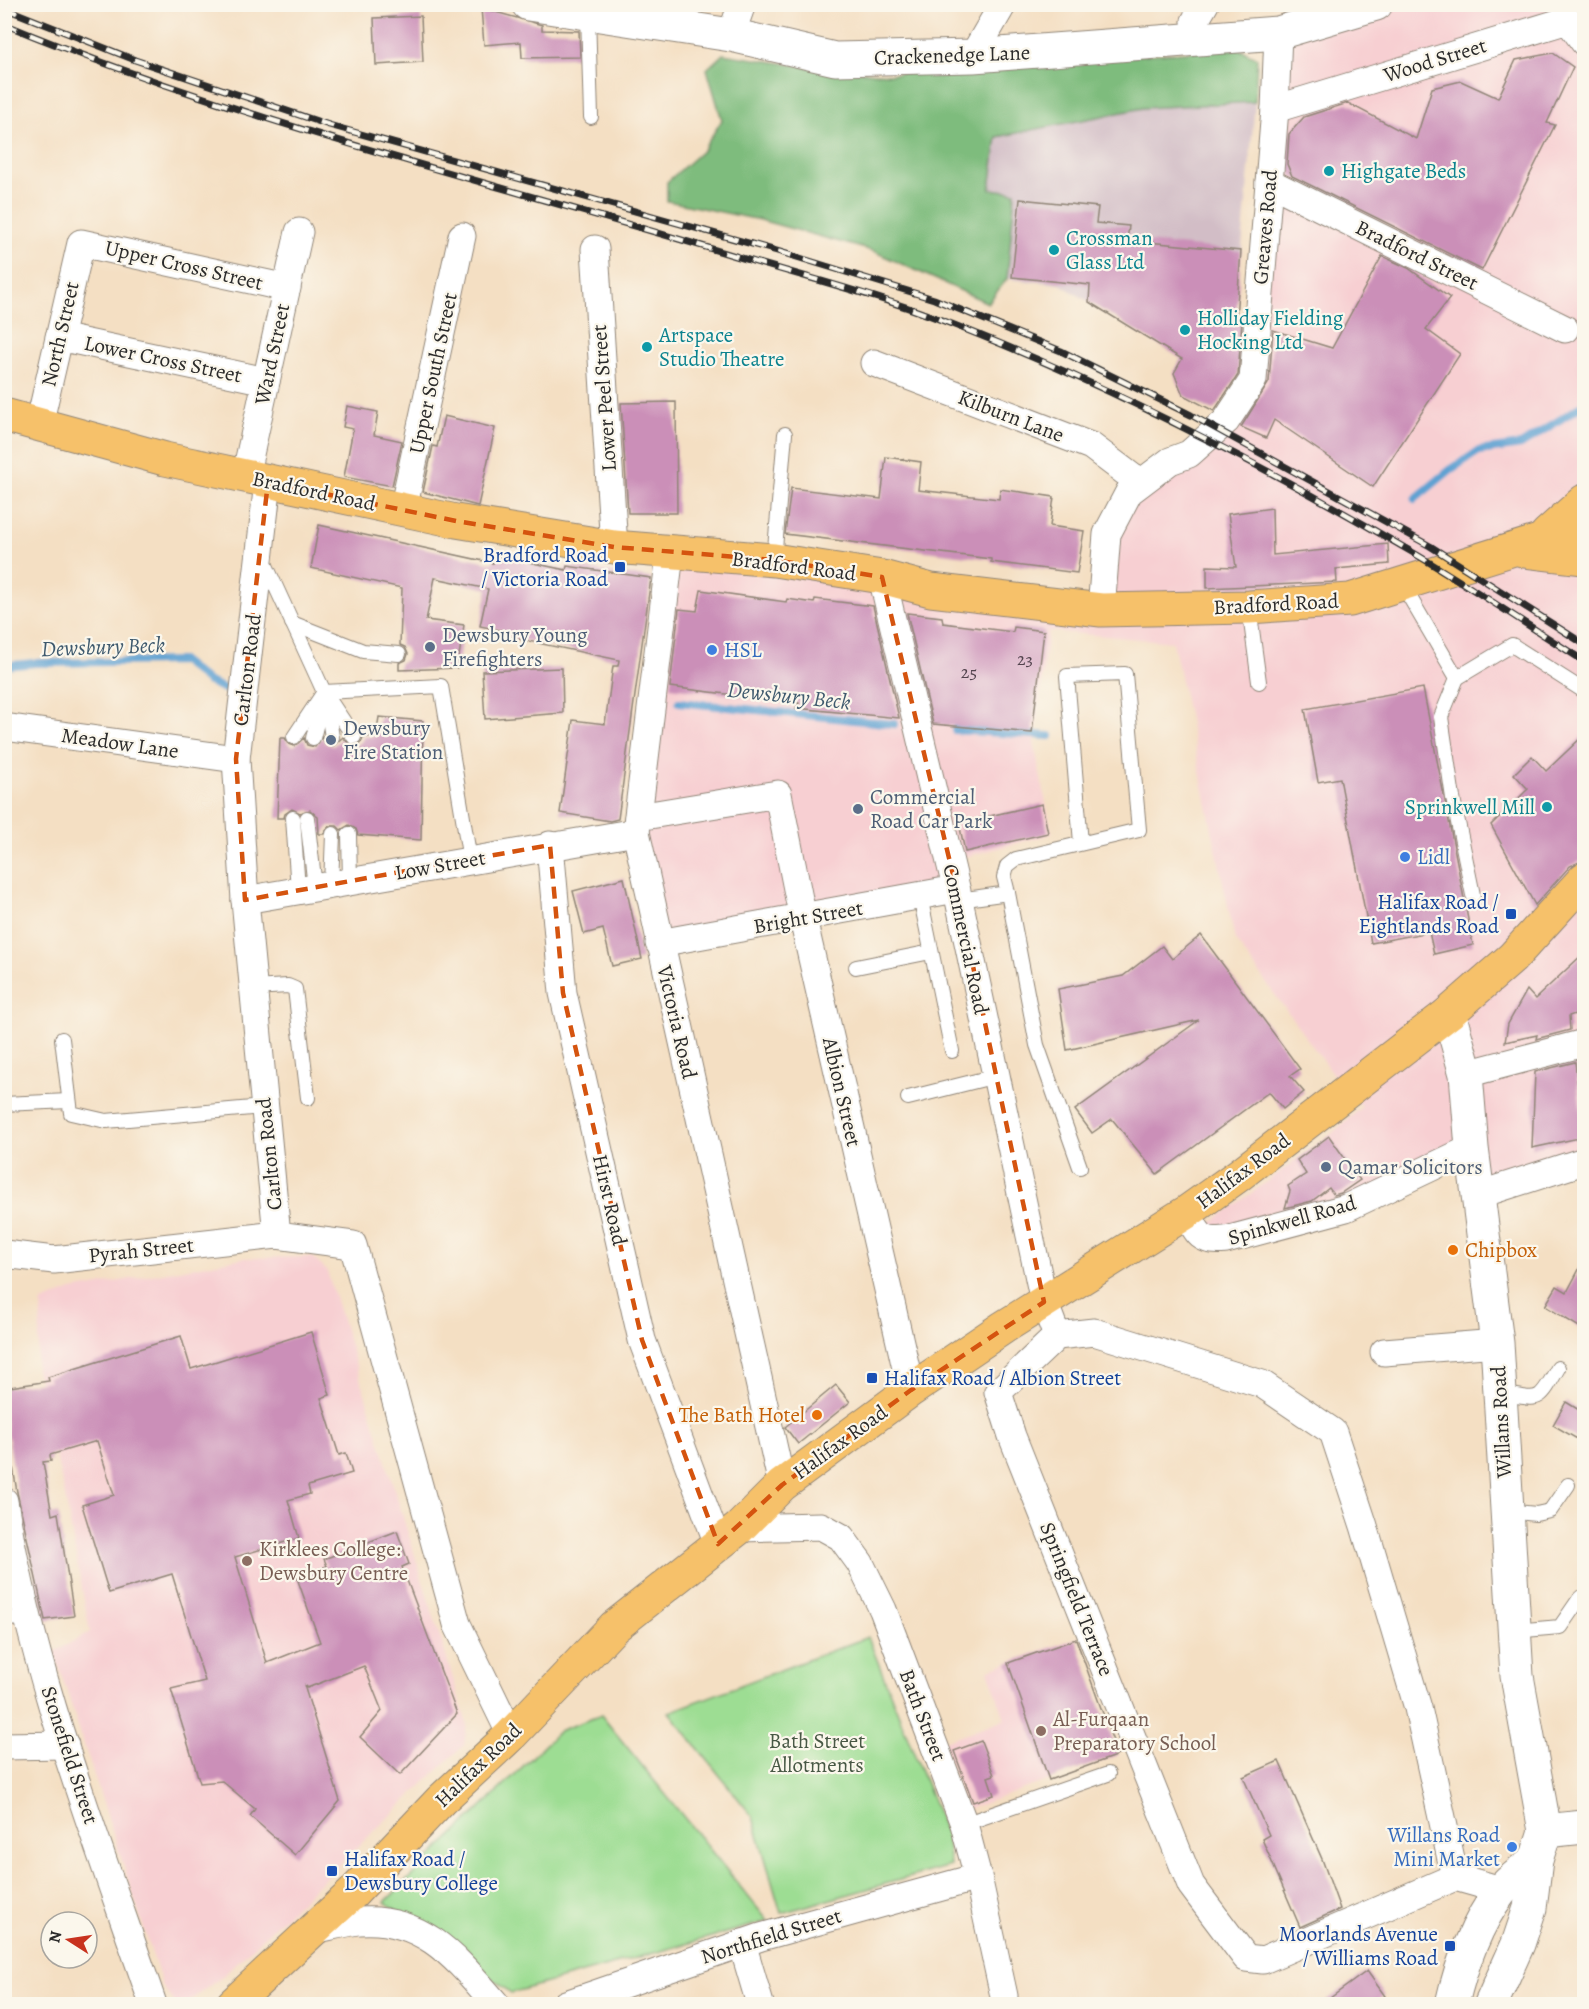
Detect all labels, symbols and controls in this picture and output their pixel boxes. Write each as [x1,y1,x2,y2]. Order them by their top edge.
street label: Wood Street [1379,31,1490,89]
street label: Crackenedge Lane [873,38,1031,72]
place label: Highgate Beds [1341,157,1466,185]
marker: Highgate Beds [1322,164,1336,178]
street label: Greaves Road [1246,168,1284,285]
street label: Bradford Street [1351,213,1483,297]
place label: Crossman Glass Ltd [1066,224,1153,276]
street label: Upper Cross Street [102,233,266,297]
marker: Crossman Glass Ltd [1047,243,1061,257]
street label: North Street [34,279,86,389]
street label: Upper South Street [402,290,464,456]
street label: Ward Street [247,301,296,408]
place label: Holliday Fielding Hocking Ltd [1197,304,1344,356]
place label: Artspace Studio Theatre [658,321,784,373]
marker: Holliday Fielding Hocking Ltd [1178,323,1192,337]
street label: Lower Peel Street [585,324,623,472]
street label: Lower Cross Street [82,329,244,389]
marker: Artspace Studio Theatre [640,340,654,354]
street label: Kilburn Lane [954,383,1068,449]
street label: Bradford Road [250,464,379,518]
place label: Bradford Road / Victoria Road [481,541,609,593]
street label: Bradford Road [730,544,859,588]
marker: Bradford Road / Victoria Road [613,560,627,574]
street label: Bradford Road [1213,587,1340,621]
street label: Carlton Road [226,612,268,728]
place label: Dewsbury Young Firefighters [442,621,588,673]
water label: Dewsbury Beck [41,630,166,664]
place label: HSL [724,636,762,664]
marker: Dewsbury Young Firefighters [423,640,437,654]
marker: HSL [705,643,719,657]
house number: 23 [1017,647,1033,671]
house number: 25 [961,660,977,684]
water label: Dewsbury Beck [726,675,852,717]
place label: Dewsbury Fire Station [343,714,443,766]
street label: Meadow Lane [59,721,181,765]
marker: Dewsbury Fire Station [324,733,338,747]
place label: Commercial Road Car Park [870,783,993,835]
place label: Sprinkwell Mill [1405,793,1535,821]
marker: Sprinkwell Mill [1540,800,1554,814]
marker: Commercial Road Car Park [851,802,865,816]
street label: Low Street [393,843,487,887]
place label: Lidl [1417,843,1450,871]
marker: Lidl [1398,850,1412,864]
street label: Commercial Road [936,861,996,1017]
place label: Halifax Road / Eightlands Road [1359,888,1500,940]
street label: Bright Street [751,894,865,940]
marker: Halifax Road / Eightlands Road [1504,907,1518,921]
street label: Victoria Road [650,961,704,1082]
street label: Albion Street [816,1034,868,1149]
street label: Carlton Road [249,1096,289,1212]
street label: Halifax Road [1190,1126,1296,1215]
street label: Hirst Road [586,1152,634,1249]
place label: Qamar Solicitors [1338,1153,1483,1181]
marker: Qamar Solicitors [1319,1160,1333,1174]
street label: Spinkwell Road [1225,1188,1360,1252]
street label: Pyrah Street [87,1231,195,1269]
place label: Chipbox [1465,1236,1537,1264]
marker: Chipbox [1446,1243,1460,1257]
place label: Halifax Road / Albion Street [884,1364,1121,1392]
street label: Willans Road [1484,1364,1518,1480]
marker: Halifax Road / Albion Street [865,1371,879,1385]
street label: Halifax Road [787,1398,894,1486]
place label: The Bath Hotel [679,1401,805,1429]
marker: The Bath Hotel [810,1408,824,1422]
street label: Springfield Terrace [1033,1518,1121,1680]
place label: Kirklees College: Dewsbury Centre [259,1535,408,1587]
marker: Kirklees College: Dewsbury Centre [240,1554,254,1568]
street label: Bath Street [893,1665,953,1765]
street label: Stonefield Street [35,1682,105,1828]
place label: Al-Furqaan Preparatory School [1052,1705,1216,1757]
street label: Halifax Road [428,1716,528,1813]
marker: Al-Furqaan Preparatory School [1034,1724,1048,1738]
park label: Bath Street Allotments [769,1727,865,1779]
place label: Willans Road Mini Market [1386,1821,1501,1873]
marker: Willans Road Mini Market [1505,1840,1519,1854]
place label: Halifax Road / Dewsbury College [344,1845,498,1897]
marker: Halifax Road / Dewsbury College [325,1864,339,1878]
street label: Northfield Street [697,1901,845,1971]
north arrow [39,1910,99,1970]
place label: Moorlands Avenue / Williams Road [1279,1920,1439,1972]
text: N [43,1929,67,1945]
marker: Moorlands Avenue / Williams Road [1443,1939,1457,1953]

